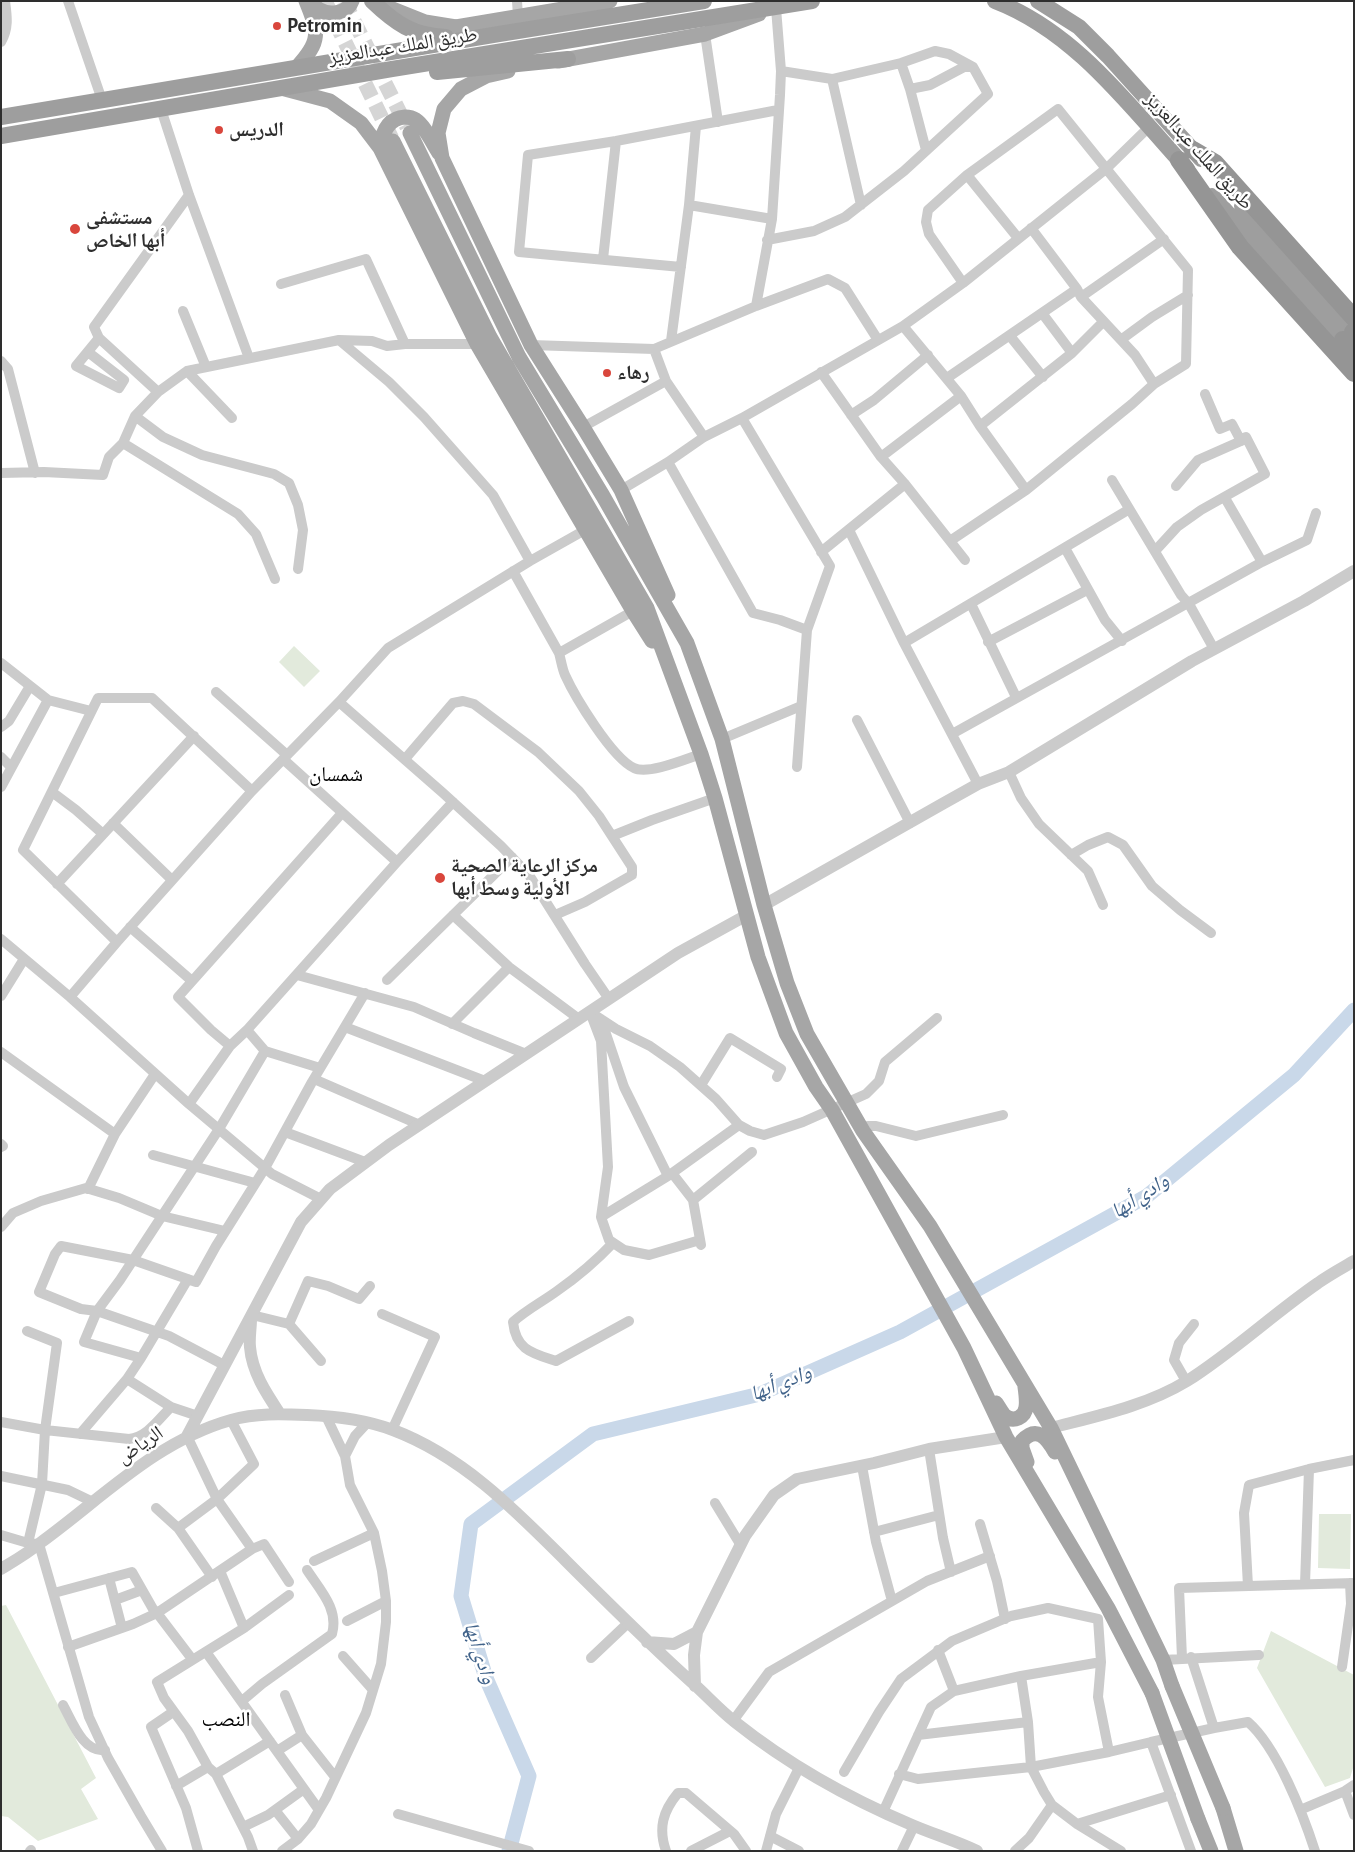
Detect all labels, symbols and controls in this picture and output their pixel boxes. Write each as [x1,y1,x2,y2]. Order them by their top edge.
place label: Petromin [287,14,362,38]
marker: Petromin [271,20,283,32]
street label: طريق الملك عبدالعزيز [327,22,479,70]
street label: طريق الملك عبدالعزيز [1140,87,1258,215]
place label: الدريس [229,118,284,142]
marker: الدريس [213,124,225,136]
place label: مستشفى أبها الخاص [86,206,165,253]
marker: مستشفى أبها الخاص [68,222,82,236]
place label: رهاء [617,361,650,385]
marker: رهاء [601,367,613,379]
district label: شمسان [309,762,363,788]
place label: مركز الرعاية الصحية الأولية وسط أبها [451,854,598,901]
marker: مركز الرعاية الصحية الأولية وسط أبها [433,871,447,885]
water label: وادي أبها [1106,1168,1174,1224]
water label: وادي أبها [747,1359,815,1407]
street label: الرياض [112,1421,168,1469]
water label: وادي أبها [458,1619,502,1687]
district label: النصب [201,1707,251,1733]

